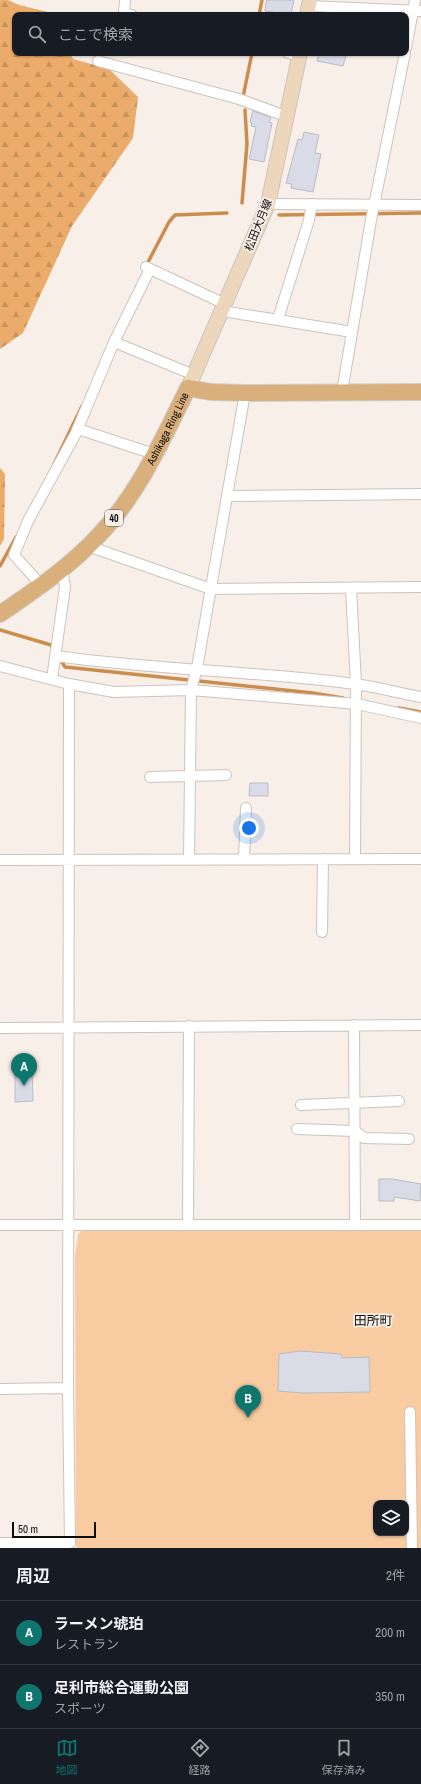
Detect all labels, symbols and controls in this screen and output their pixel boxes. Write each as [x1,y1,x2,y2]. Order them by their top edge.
search box [12,12,409,56]
icon: search [26,23,48,45]
text: ここで検索 [58,24,133,45]
street label: 松田大月線 [241,197,275,253]
street label: Ashikaga Ring Line [143,390,192,468]
road number: 40 [105,510,123,526]
your location [239,818,259,838]
pin: A [11,1053,37,1086]
district label: 田所町 [353,1312,393,1329]
pin: B [235,1385,261,1418]
map controls [373,1500,409,1536]
button: layers [373,1500,409,1536]
scale bar [12,1520,96,1539]
text: 50 m [18,1522,38,1536]
text: 周辺 [16,1564,50,1587]
text: 2件 [386,1567,405,1584]
text: ラーメン琥珀 [54,1613,143,1634]
text: A [25,1624,33,1641]
text: 200 m [375,1624,405,1641]
text: レストラン [54,1636,119,1653]
text: 足利市総合運動公園 [54,1677,189,1698]
text: B [25,1688,33,1705]
text: 350 m [375,1688,405,1705]
text: スポーツ [54,1700,106,1717]
tab: 地図 [56,1737,78,1777]
tab: 経路 [189,1737,211,1777]
tab: 保存済み [322,1737,366,1777]

